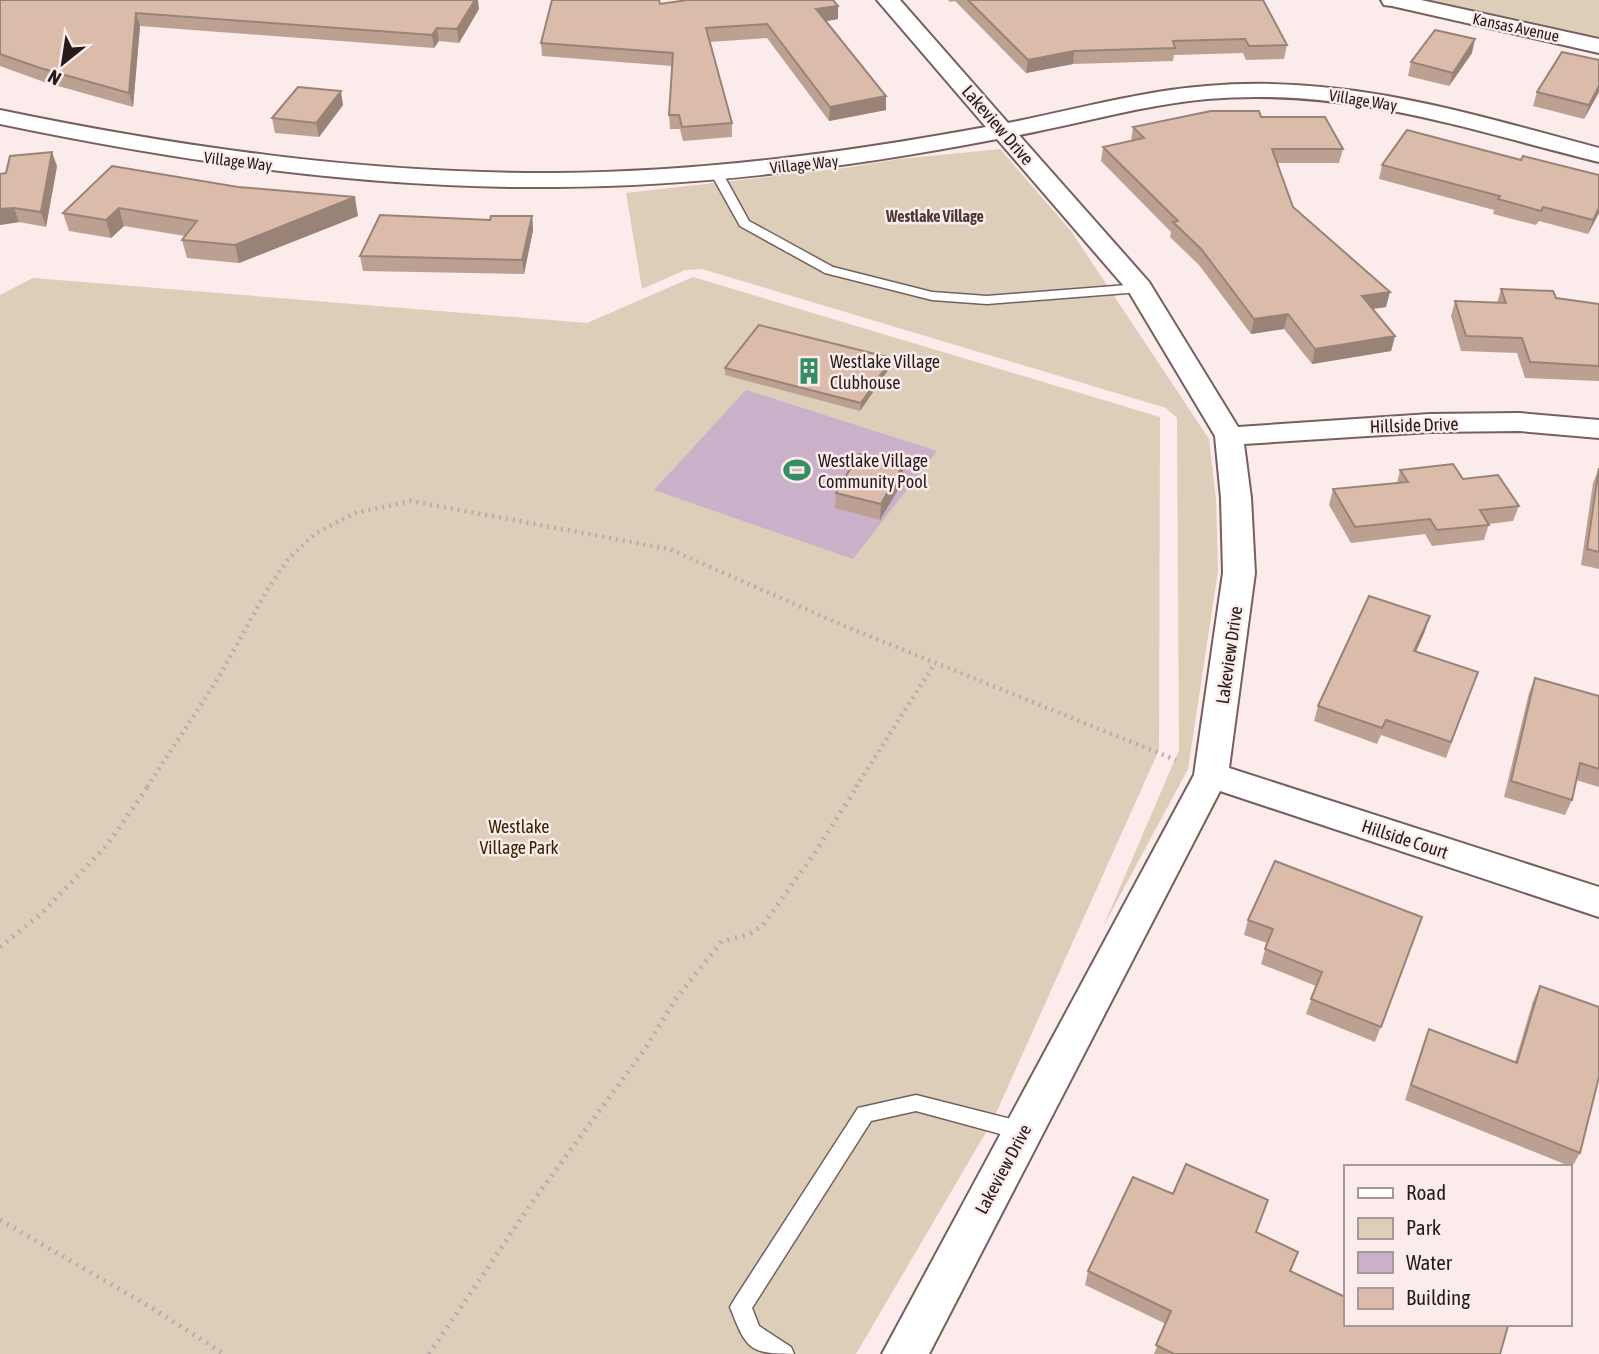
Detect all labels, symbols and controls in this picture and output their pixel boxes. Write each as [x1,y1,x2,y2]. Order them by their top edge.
street label: Kansas Avenue [1471,9,1561,45]
north arrow [28,28,98,98]
text: N [44,65,65,90]
street label: Lakeview Drive [958,81,1038,169]
street label: Village Way [1328,86,1399,115]
street label: Village Way [203,148,274,175]
street label: Village Way [769,151,840,178]
district label: Westlake Village [885,207,984,225]
place label: Westlake Village Clubhouse [830,351,940,393]
building icon: Westlake Village Clubhouse [794,356,824,386]
street label: Hillside Drive [1369,413,1459,437]
place label: Westlake Village Community Pool [818,450,928,492]
sports icon: Westlake Village Community Pool [782,455,812,485]
street label: Lakeview Drive [1212,605,1246,705]
street label: Hillside Court [1359,815,1451,863]
park label: Westlake Village Park [480,816,559,858]
street label: Lakeview Drive [971,1121,1035,1217]
legend [1344,1165,1571,1326]
text: Road [1406,1180,1446,1204]
text: Park [1406,1215,1441,1239]
text: Water [1406,1250,1453,1274]
text: Building [1406,1285,1470,1309]

